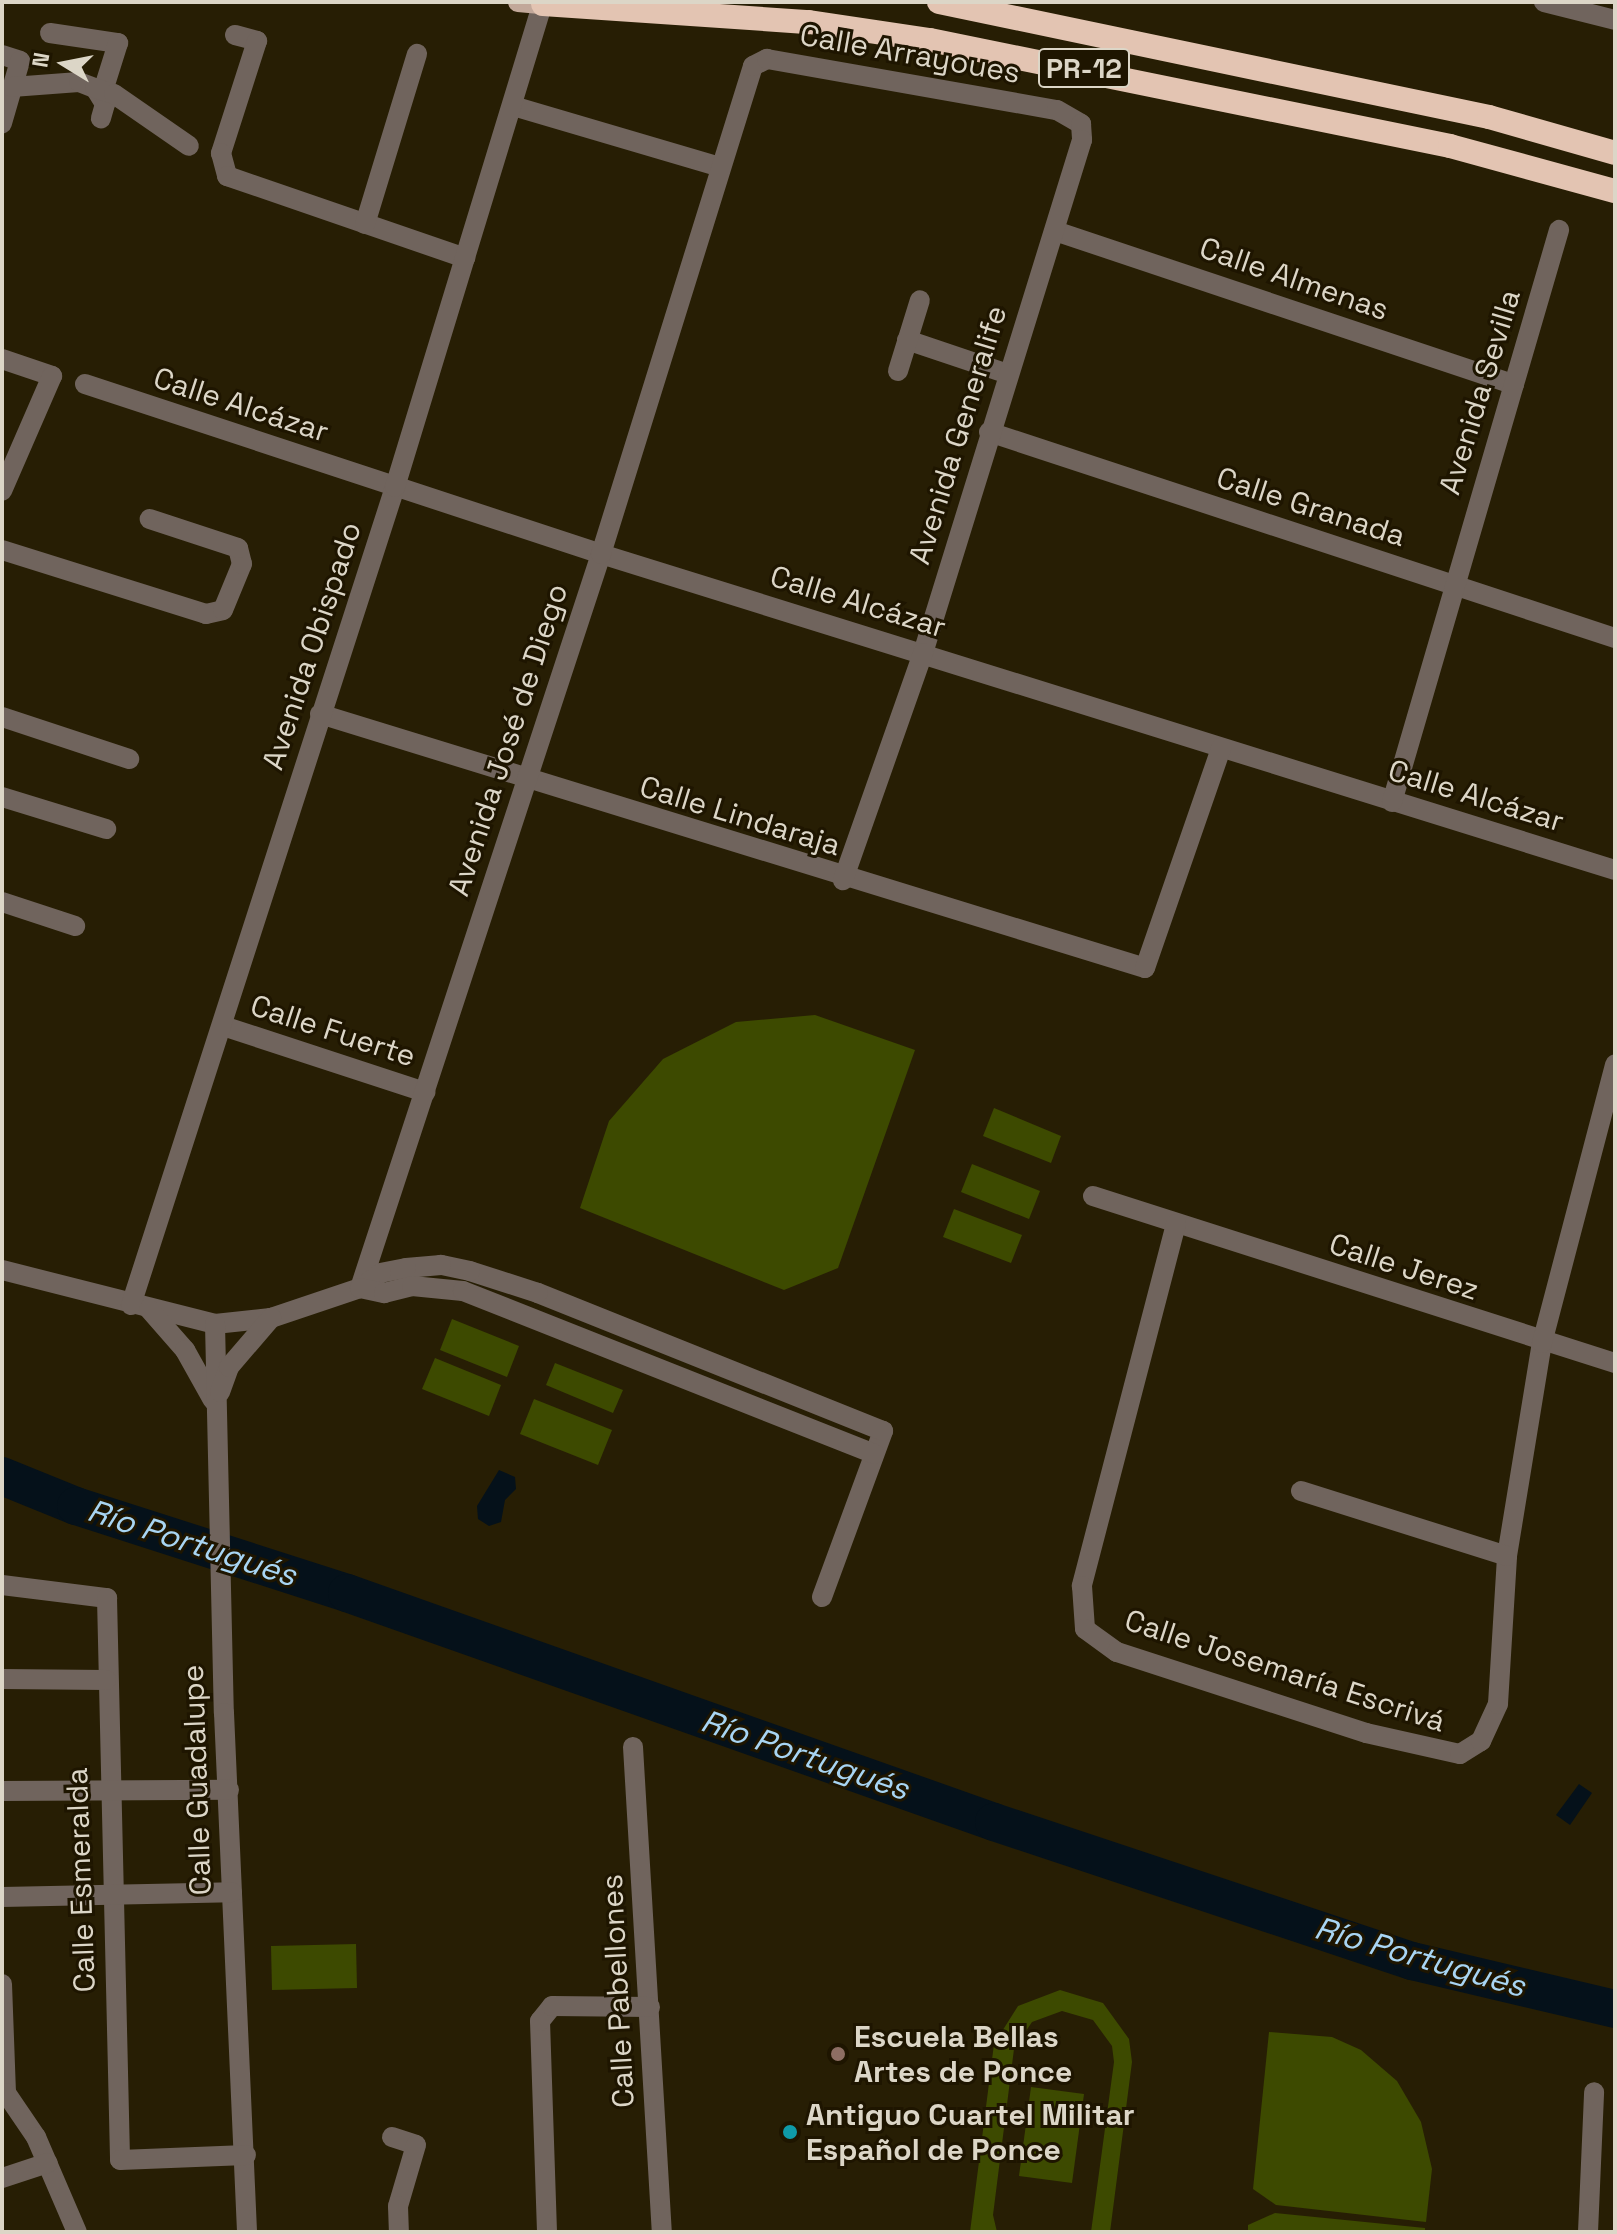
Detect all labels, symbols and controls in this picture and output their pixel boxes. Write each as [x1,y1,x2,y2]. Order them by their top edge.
street label: Calle Arrayoues [797,17,1023,91]
north arrow [24,24,104,104]
road number: PR-12 [1038,44,1130,92]
text: N [25,50,55,70]
street label: Calle Almenas [1195,230,1393,328]
street label: Avenida Sevilla [1432,285,1528,499]
street label: Avenida Generalife [902,301,1014,569]
street label: Calle Alcázar [149,360,333,450]
street label: Calle Granada [1212,460,1410,554]
street label: Avenida Obispado [255,518,369,774]
street label: Calle Alcázar [766,558,950,646]
street label: Avenida José de Diego [440,579,576,901]
street label: Calle Alcázar [1384,752,1568,840]
street label: Calle Lindaraja [635,768,845,864]
street label: Calle Fuerte [246,987,420,1075]
street label: Calle Jerez [1325,1226,1483,1308]
water label: Río Portugués [83,1491,301,1595]
street label: Calle Josemaría Escrivá [1120,1602,1450,1740]
street label: Calle Guadalupe [175,1664,219,1896]
water label: Río Portugués [696,1702,914,1808]
street label: Calle Esmeralda [59,1767,103,1993]
street label: Calle Pabellones [594,1873,642,2109]
water label: Río Portugués [1310,1909,1530,2005]
place label: Escuela Bellas Artes de Ponce [854,2019,1072,2090]
marker: Escuela Bellas Artes de Ponce [829,2045,847,2063]
place label: Antiguo Cuartel Militar Español de Ponce [806,2097,1135,2168]
marker: Antiguo Cuartel Militar Español de Ponce [781,2123,799,2141]

